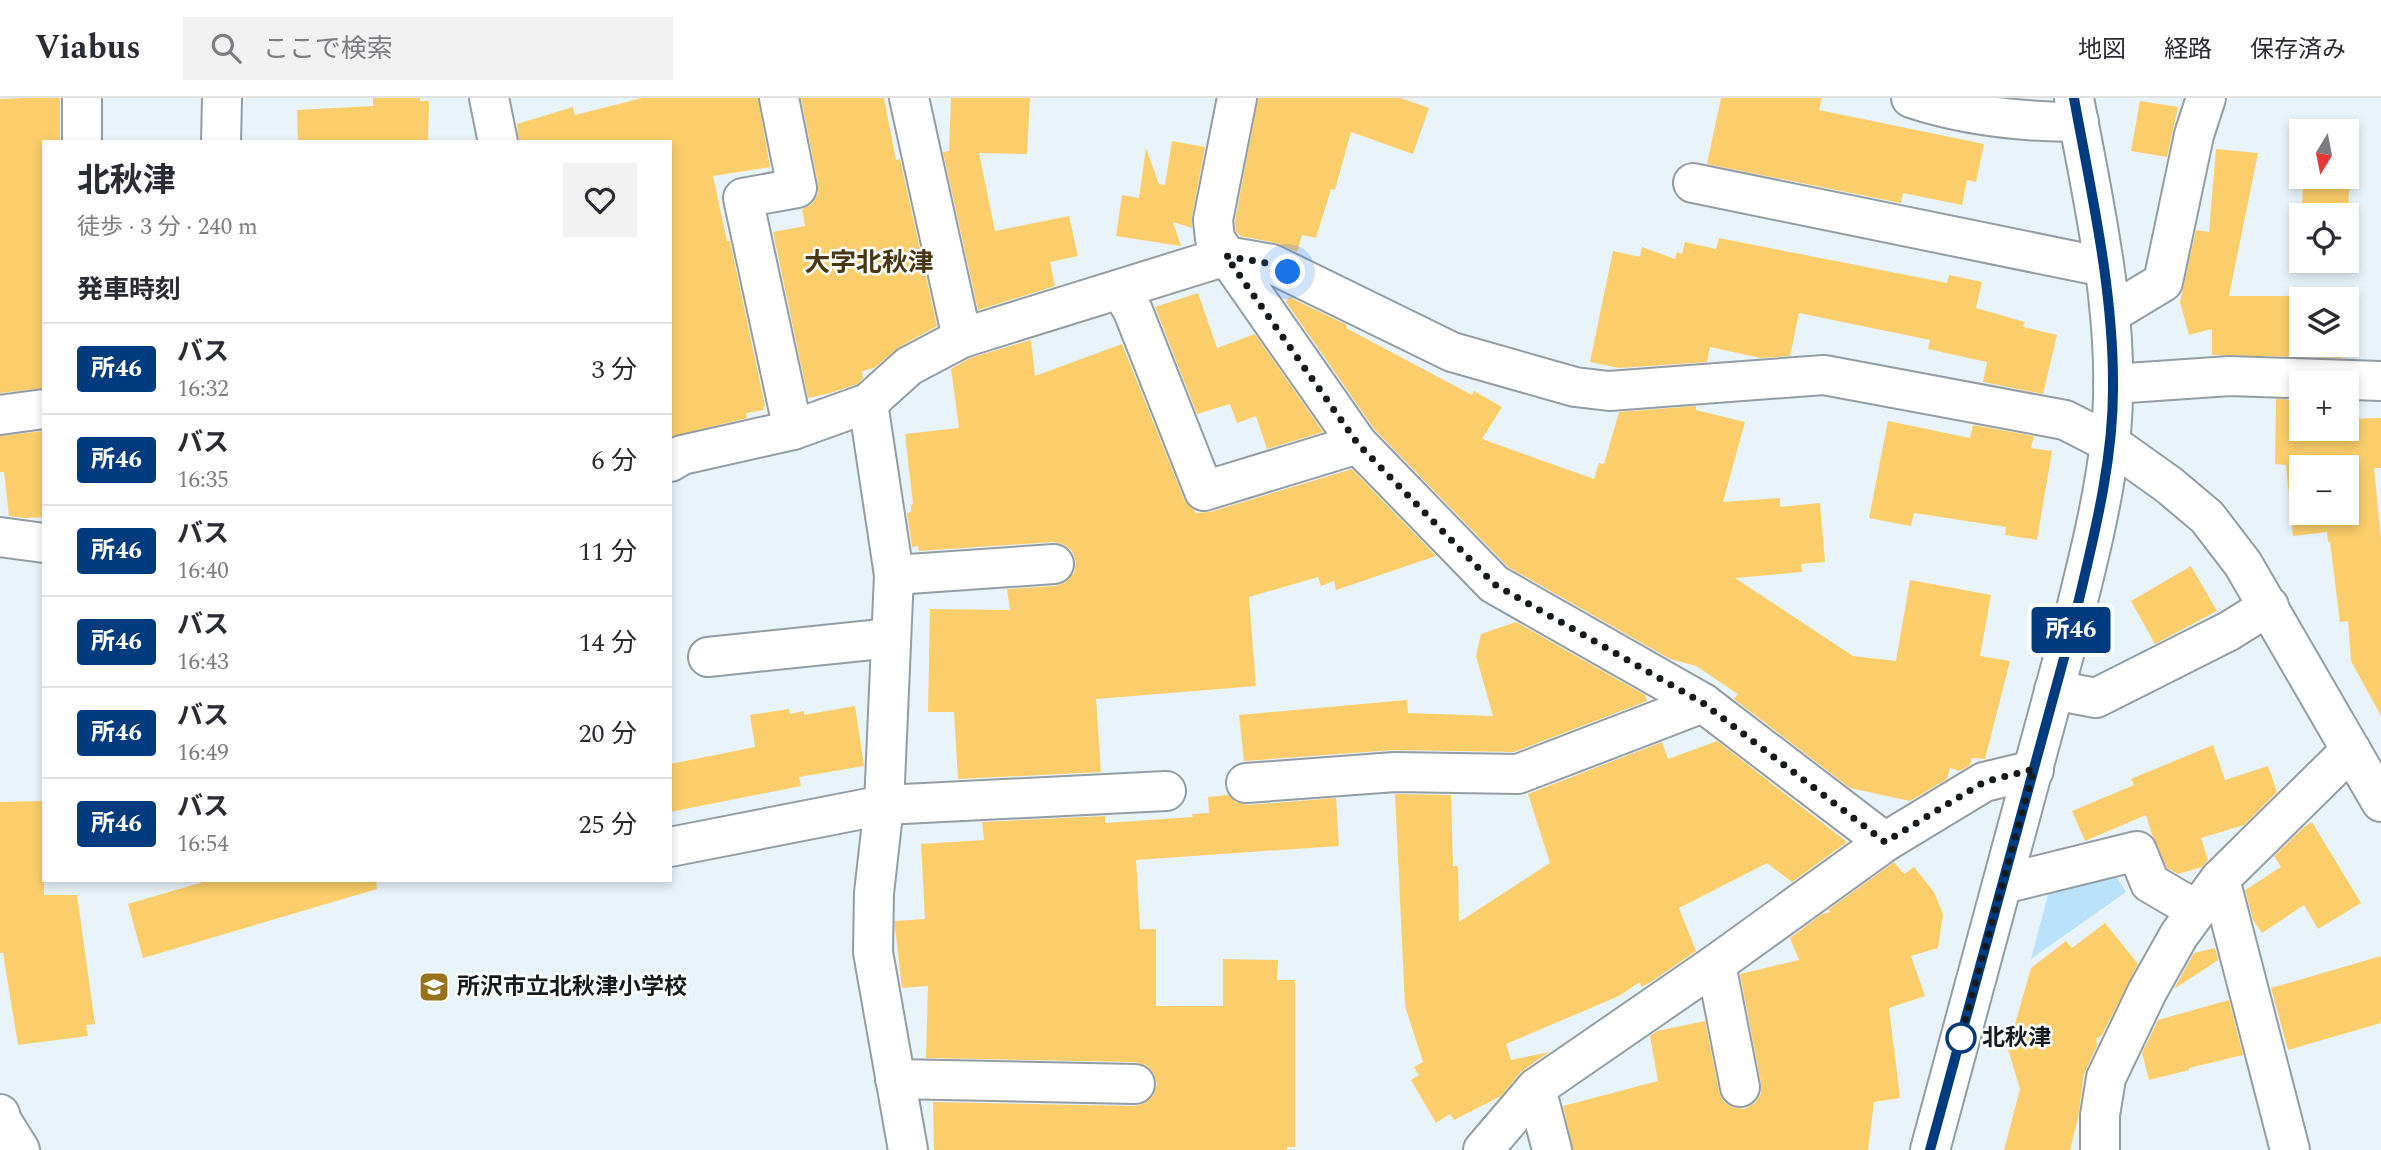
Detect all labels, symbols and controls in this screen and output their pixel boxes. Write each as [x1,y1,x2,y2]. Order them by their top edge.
search box [183,17,673,80]
text: Viabus [35,23,141,73]
icon: search [207,29,245,67]
text: ここで検索 [263,29,393,69]
text: 地図 [2078,32,2126,68]
text: 経路 [2164,32,2212,68]
text: 保存済み [2250,32,2346,68]
north arrow [2289,119,2359,189]
map controls [2289,119,2359,525]
text: 北秋津 [77,156,176,206]
button: heart [563,163,637,237]
button: locate [2289,203,2359,273]
text: 徒歩 · 3 分 · 240 m [77,210,258,245]
district label: 大字北秋津 [804,243,934,283]
your location [1270,254,1305,289]
text: 発車時刻 [77,270,181,310]
button: layers [2289,287,2359,357]
text: バス [177,332,229,372]
text: 3 分 [591,350,637,390]
text: 所46 [91,351,142,387]
button: + [2289,371,2359,441]
text: 16:32 [177,372,229,407]
text: バス [177,423,229,463]
text: 6 分 [591,441,637,481]
text: 所46 [91,442,142,478]
button: − [2289,455,2359,525]
text: 16:35 [177,463,229,498]
text: バス [177,514,229,554]
text: 11 分 [578,532,637,572]
text: 所46 [91,533,142,569]
text: 16:40 [177,554,229,589]
text: バス [177,605,229,645]
line badge: 所46 [2031,607,2111,653]
text: 所46 [2046,612,2096,648]
text: 14 分 [578,623,637,663]
text: 所46 [91,624,142,660]
text: 16:43 [177,645,229,680]
text: バス [177,696,229,736]
text: 20 分 [578,714,637,754]
text: 所46 [91,715,142,751]
text: 16:49 [177,736,229,771]
text: バス [177,787,229,827]
text: 25 分 [578,805,637,845]
text: 所46 [91,806,142,842]
text: 16:54 [177,827,229,862]
school or university icon: 所沢市立北秋津小学校 [417,970,451,1004]
place label: 所沢市立北秋津小学校 [457,970,687,1005]
place label: 北秋津 [1982,1021,2051,1056]
marker: 北秋津 [1946,1023,1976,1053]

